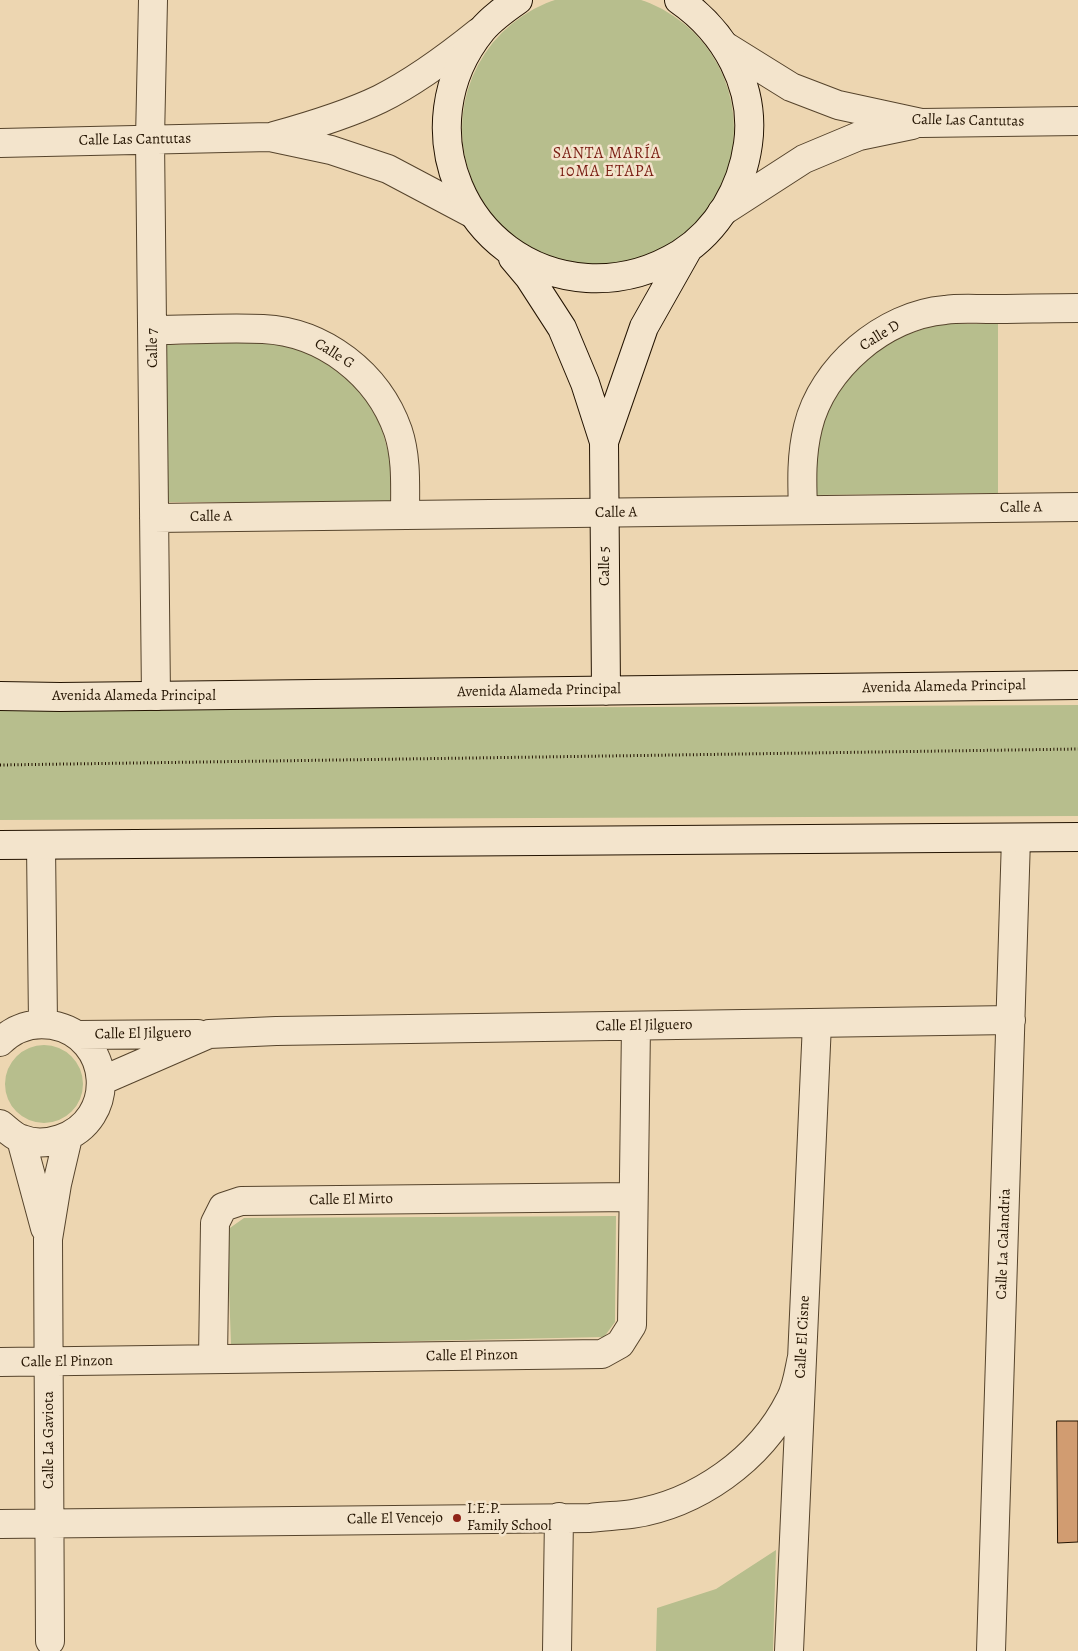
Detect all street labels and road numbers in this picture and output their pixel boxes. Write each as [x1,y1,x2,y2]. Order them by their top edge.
street label: Calle Las Cantutas [912,111,1024,131]
street label: Calle Las Cantutas [79,130,191,150]
street label: Calle D [857,317,903,355]
street label: Calle 7 [144,328,162,368]
street label: Calle G [311,335,357,373]
street label: Calle A [1000,499,1042,517]
street label: Calle A [595,504,637,522]
street label: Calle A [190,508,232,526]
street label: Calle 5 [596,546,614,586]
street label: Avenida Alameda Principal [862,677,1026,697]
street label: Avenida Alameda Principal [457,681,621,701]
street label: Avenida Alameda Principal [52,687,216,705]
street label: Calle El Jilguero [595,1016,693,1036]
street label: Calle El Jilguero [94,1024,192,1044]
street label: Calle La Calandria [993,1188,1015,1300]
street label: Calle El Mirto [309,1190,393,1210]
street label: Calle El Cisne [792,1295,814,1379]
street label: Calle El Pinzon [426,1346,518,1366]
street label: Calle El Pinzon [21,1352,113,1372]
street label: Calle La Gaviota [40,1391,58,1489]
street label: Calle El Vencejo [347,1509,443,1529]

